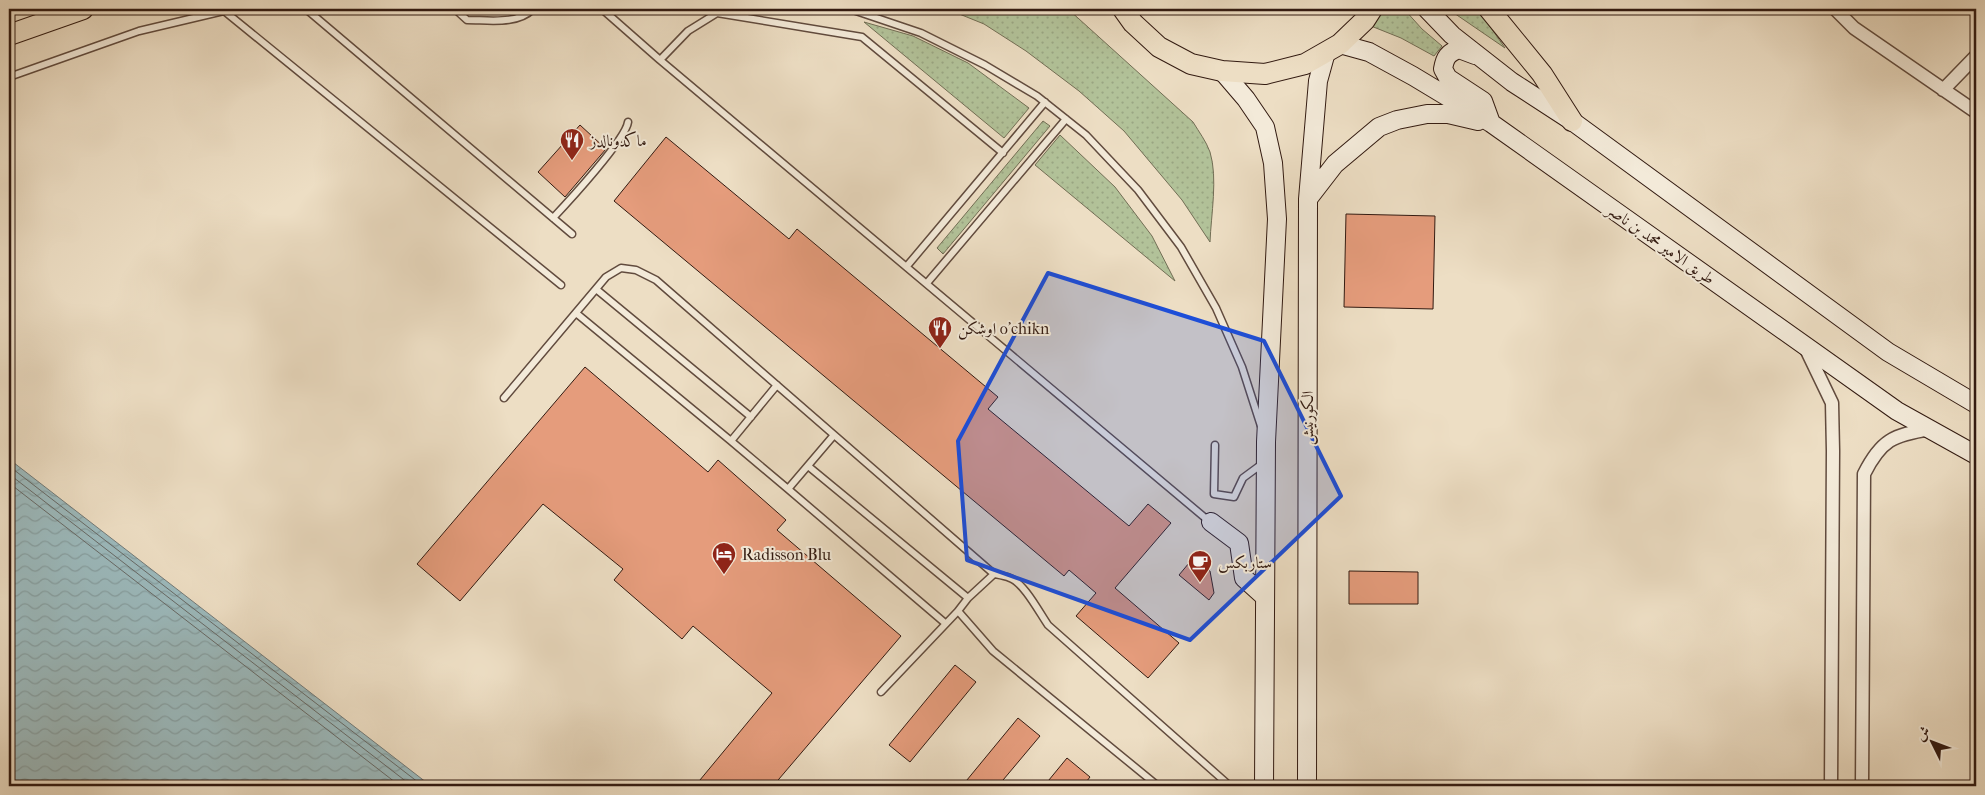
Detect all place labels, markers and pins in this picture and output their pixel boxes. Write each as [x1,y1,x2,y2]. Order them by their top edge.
restaurant icon: ماكدونالدز [559,127,585,161]
place label: ماكدونالدز [588,131,647,150]
restaurant icon: اوشكن o'chikn [927,315,953,349]
place label: اوشكن o'chikn [958,319,1050,340]
hotel icon: Radisson Blu [711,541,737,575]
place label: Radisson Blu [742,545,831,564]
cafe icon: ستاربكس [1187,549,1213,583]
place label: ستاربكس [1218,553,1272,573]

